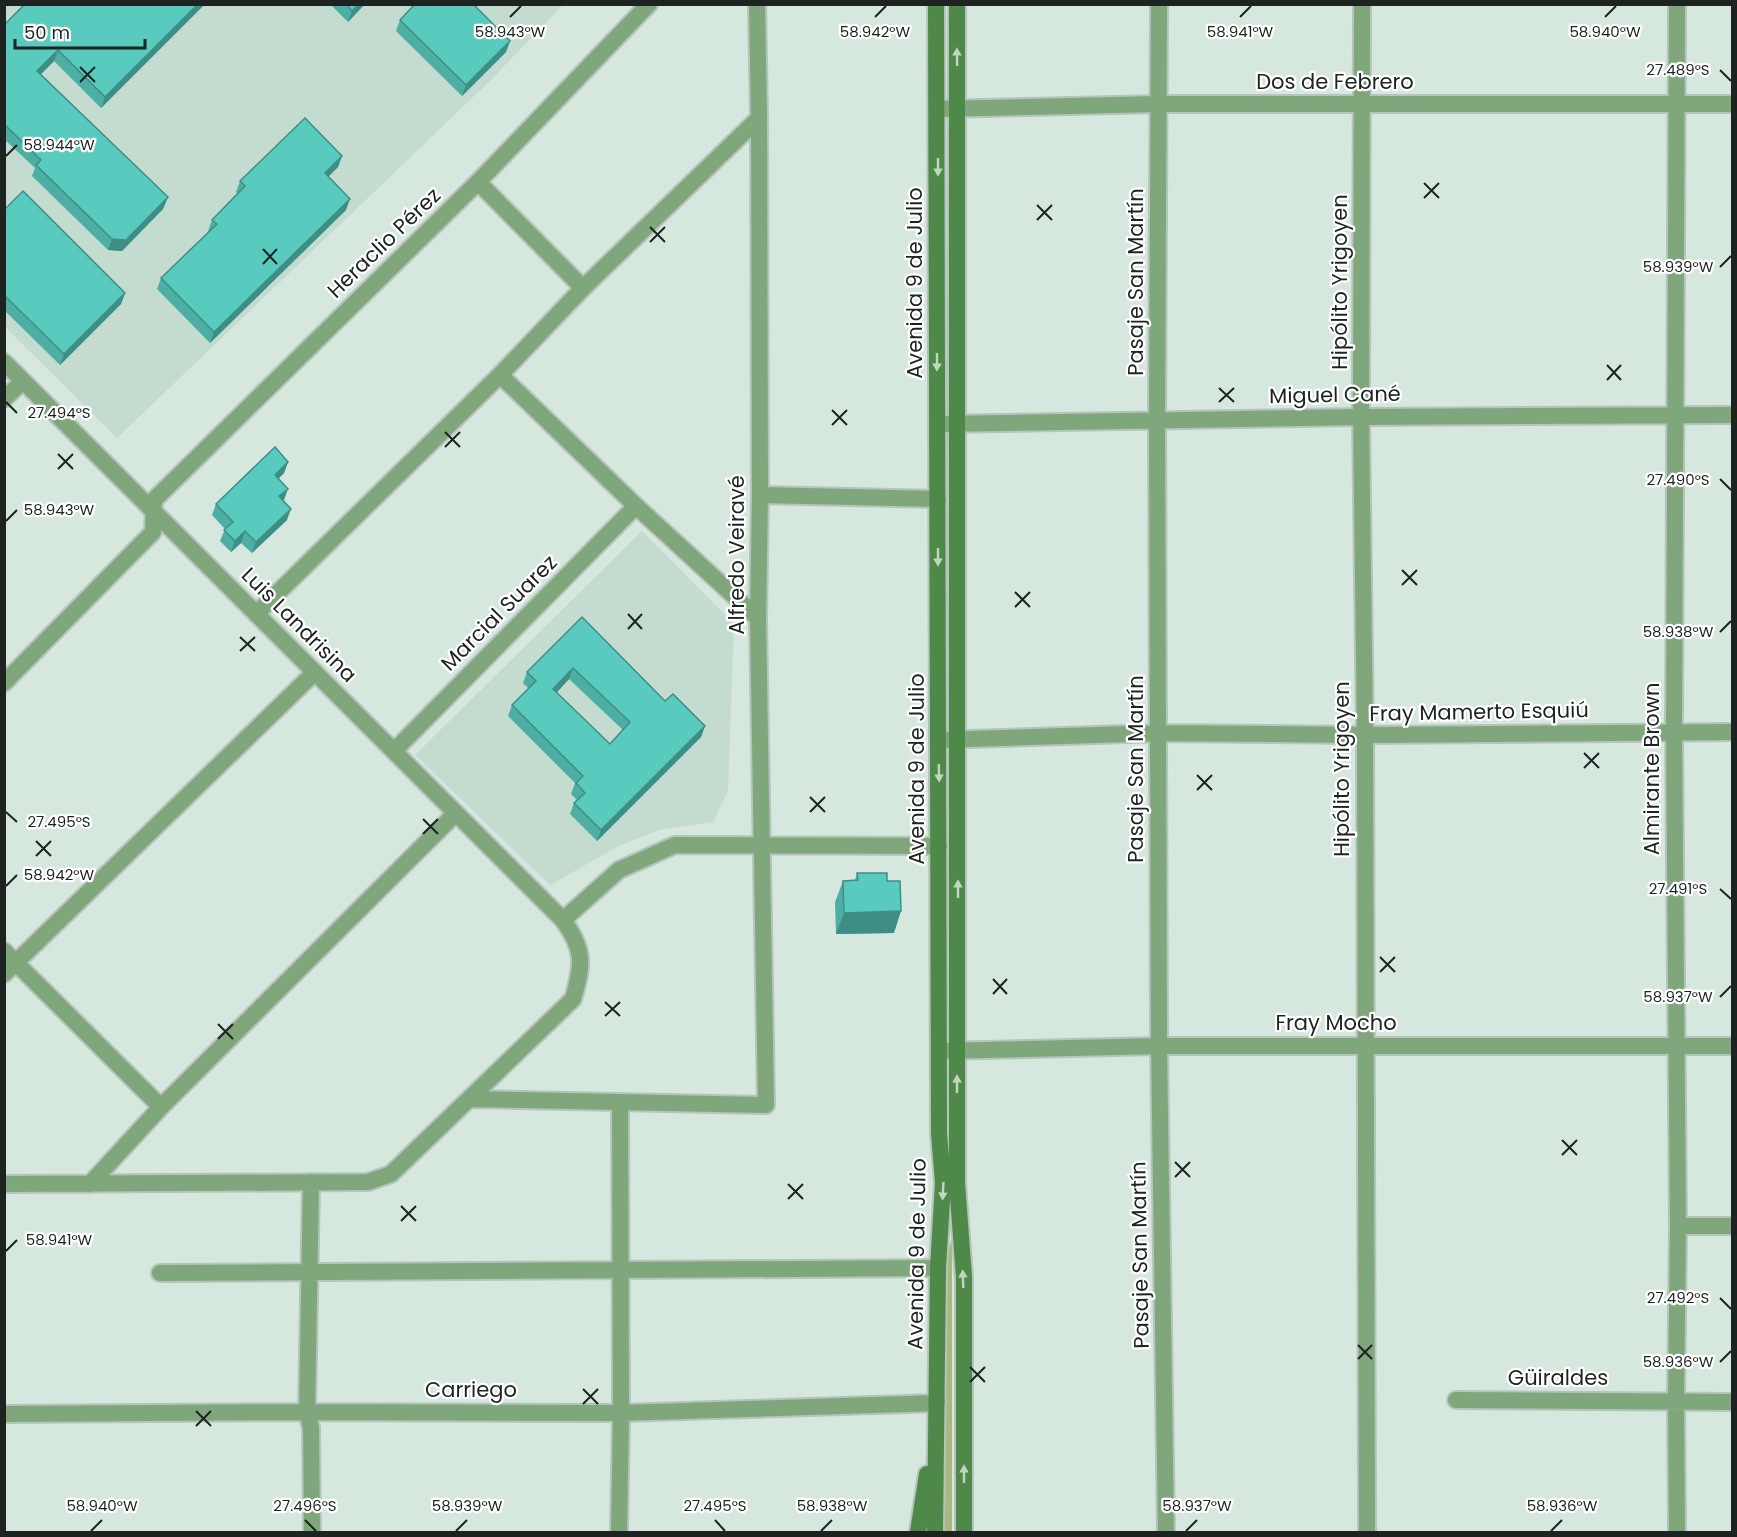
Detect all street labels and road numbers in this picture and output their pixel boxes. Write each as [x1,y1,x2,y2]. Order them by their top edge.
street label: Dos de Febrero [1256,67,1414,96]
street label: Heraclio Pérez [321,181,447,304]
street label: Avenida 9 de Julio [900,187,929,379]
street label: Pasaje San Martín [1121,188,1150,376]
street label: Hipólito Yrigoyen [1325,194,1354,370]
street label: Miguel Cané [1269,379,1401,410]
street label: Alfredo Veiravé [722,475,751,635]
street label: Marcial Suarez [434,548,563,677]
street label: Luis Landrisina [235,561,363,689]
street label: Avenida 9 de Julio [902,673,931,865]
street label: Pasaje San Martín [1121,675,1150,863]
street label: Hipólito Yrigoyen [1327,681,1356,857]
street label: Almirante Brown [1637,683,1666,855]
street label: Fray Mamerto Esquiú [1369,695,1589,728]
street label: Fray Mocho [1275,1008,1397,1037]
street label: Avenida 9 de Julio [900,1158,933,1350]
street label: Pasaje San Martín [1123,1161,1156,1349]
street label: Güiraldes [1508,1363,1608,1392]
street label: Carriego [425,1375,517,1404]

